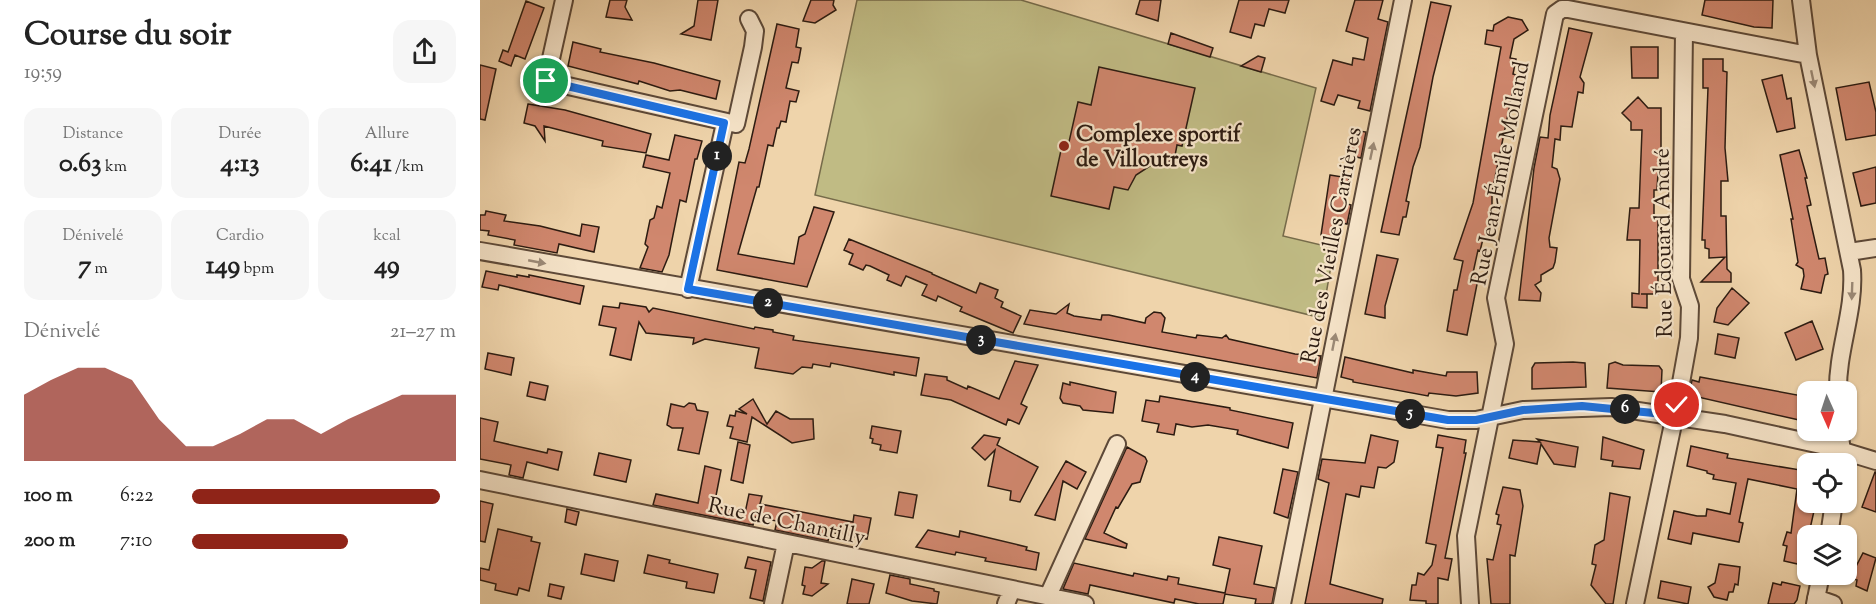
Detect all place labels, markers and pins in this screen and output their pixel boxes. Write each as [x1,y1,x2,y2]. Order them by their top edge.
pin [520,55,571,106]
place label: Complexe sportif de Villoutreys [1076,120,1242,177]
marker: Complexe sportif de Villoutreys [1057,139,1071,153]
pin: 1 [702,141,732,171]
pin: 2 [753,288,783,318]
pin: 3 [966,325,996,355]
pin: 4 [1180,362,1210,392]
pin [1651,379,1702,430]
pin: 6 [1610,394,1640,424]
pin: 5 [1395,399,1425,429]

